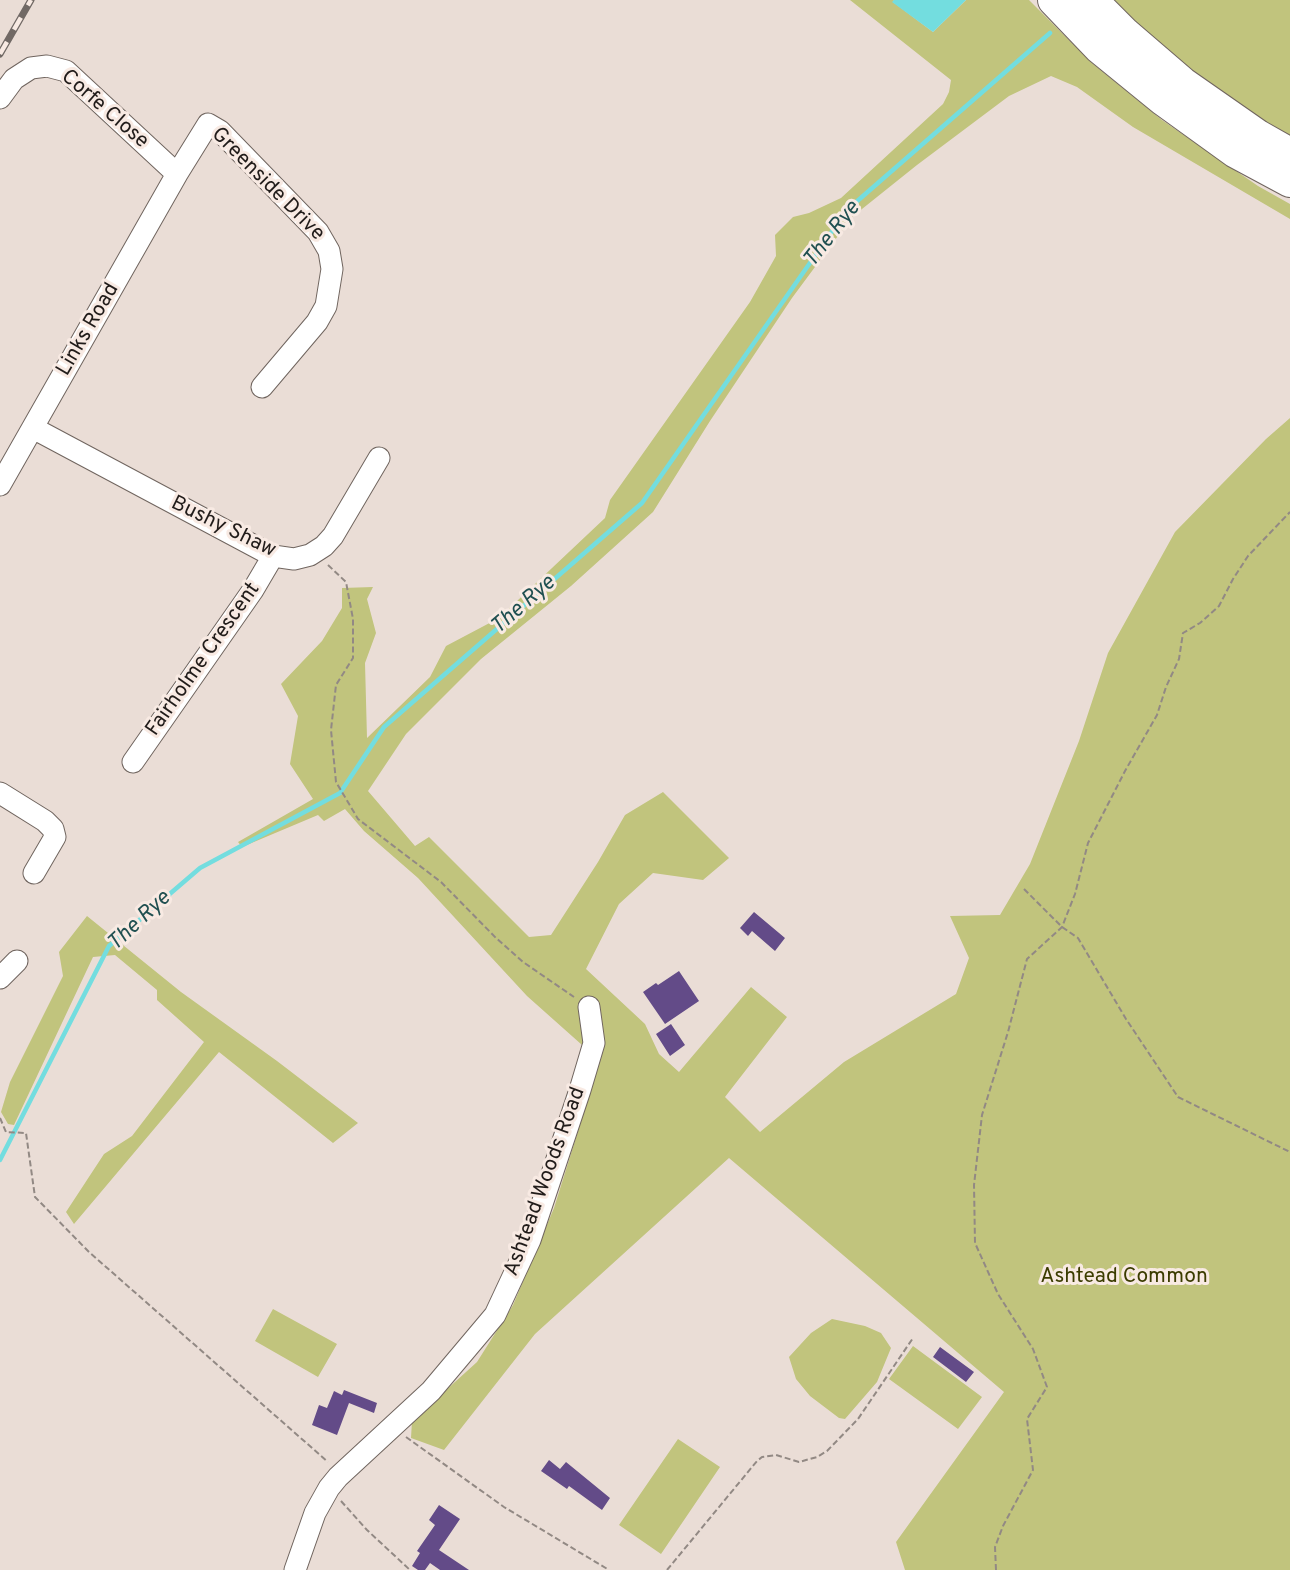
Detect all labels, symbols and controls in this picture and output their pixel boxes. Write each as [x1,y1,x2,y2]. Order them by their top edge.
street label: Corfe Close [55,65,153,155]
street label: Greenside Drive [205,123,329,247]
water label: The Rye [799,197,867,273]
street label: Links Road [52,279,126,381]
street label: Bushy Shaw [166,492,280,564]
water label: The Rye [486,571,562,641]
street label: Fairholme Crescent [142,578,266,742]
water label: The Rye [103,886,177,958]
street label: Ashtead Woods Road [500,1084,592,1280]
park label: Ashtead Common [1040,1265,1208,1291]

